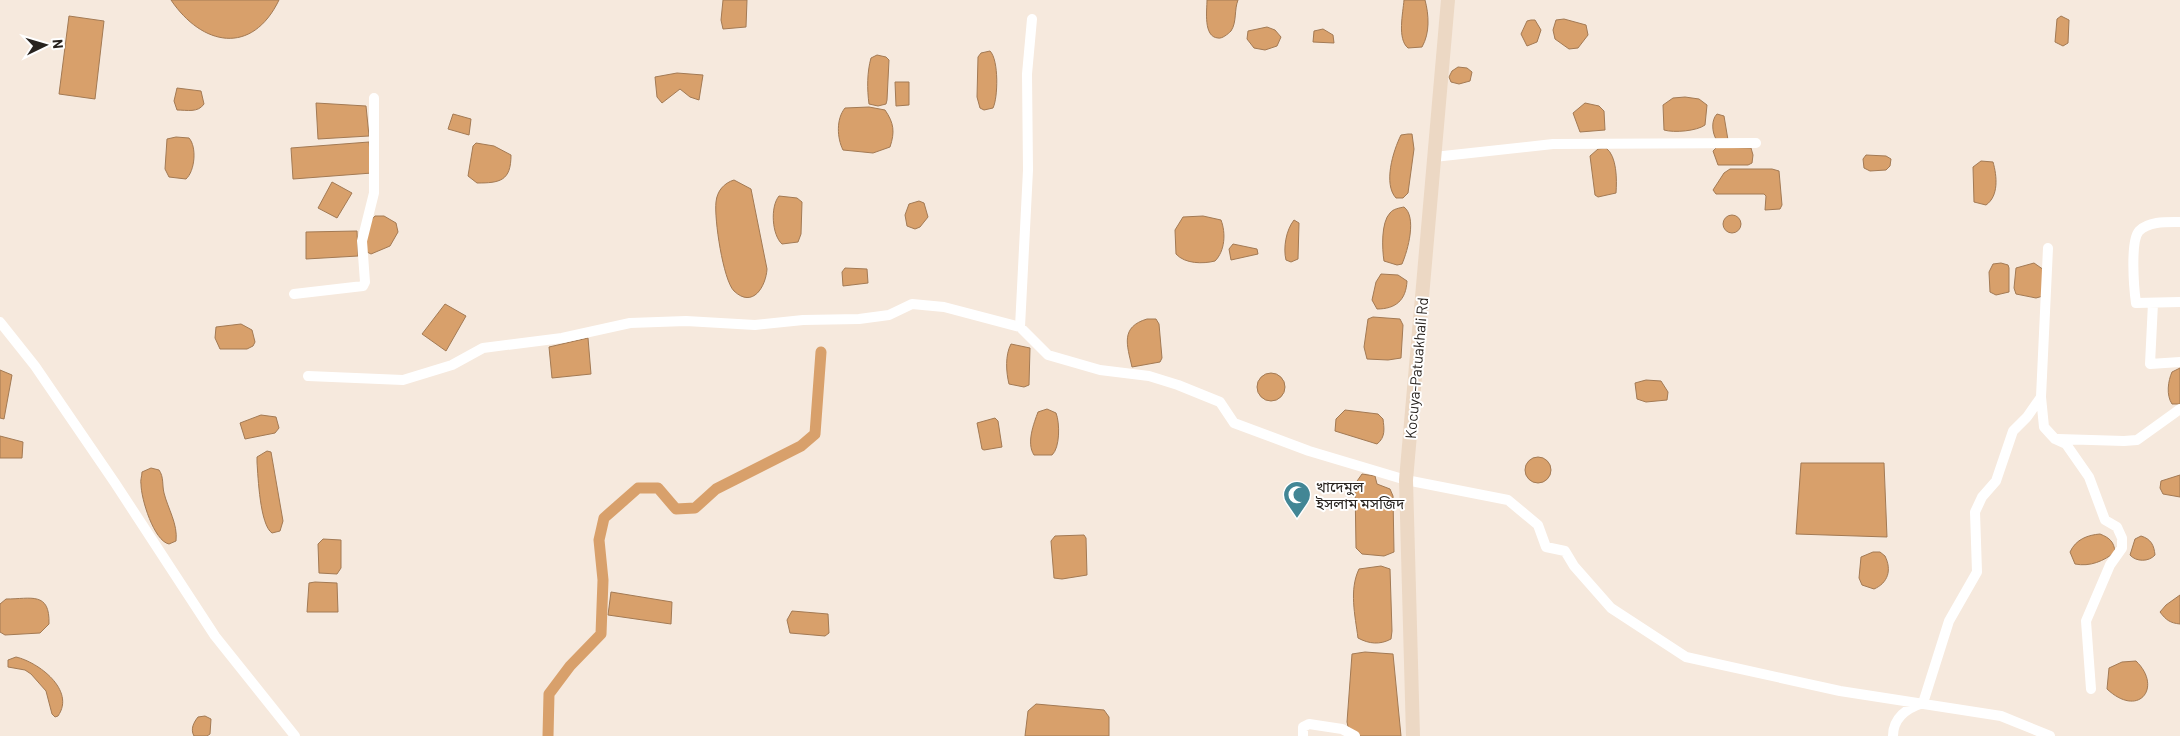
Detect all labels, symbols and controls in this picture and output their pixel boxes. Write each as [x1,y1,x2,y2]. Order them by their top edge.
north arrow [20,20,70,70]
text: N [50,38,67,49]
street label: Kocuya-Patuakhali Rd [1401,297,1431,439]
place label: খাদেমুল ইসলাম মসজিদ [1315,477,1405,512]
mosque icon: খাদেমুল ইসলাম মসজিদ [1282,480,1312,519]

